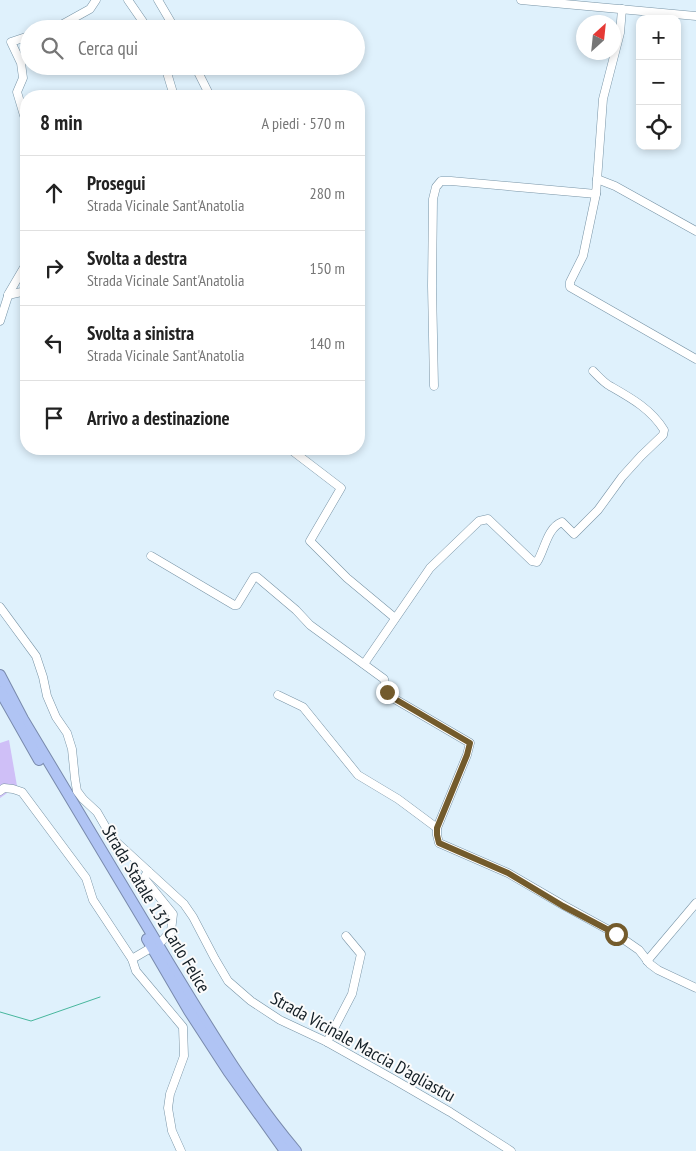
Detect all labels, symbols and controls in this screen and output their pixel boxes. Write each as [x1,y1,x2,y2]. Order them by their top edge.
north arrow [576,15,621,60]
map controls [636,15,681,150]
button: + [636,15,681,60]
search box [20,20,365,75]
icon: search [38,34,66,62]
text: Cerca qui [78,36,138,60]
button: − [636,60,681,105]
button: locate [636,105,681,150]
text: 8 min [40,109,82,136]
text: A piedi · 570 m [262,113,345,133]
text: Prosegui [87,171,146,195]
icon: ahead [40,179,68,207]
text: 280 m [310,183,345,203]
text: Strada Vicinale Sant'Anatolia [87,195,244,215]
text: Svolta a destra [87,246,187,270]
icon: right [40,254,68,282]
text: 150 m [310,258,345,278]
text: Strada Vicinale Sant'Anatolia [87,270,244,290]
text: Svolta a sinistra [87,321,194,345]
icon: left [40,329,68,357]
text: 140 m [310,333,345,353]
text: Strada Vicinale Sant'Anatolia [87,345,244,365]
icon: arrive [40,404,68,432]
text: Arrivo a destinazione [87,406,230,430]
route end [376,681,399,704]
street label: Strada Statale 131 Carlo Felice [97,821,216,997]
route start [605,923,628,946]
street label: Strada Vicinale Maccia D'agliastru [267,986,460,1107]

